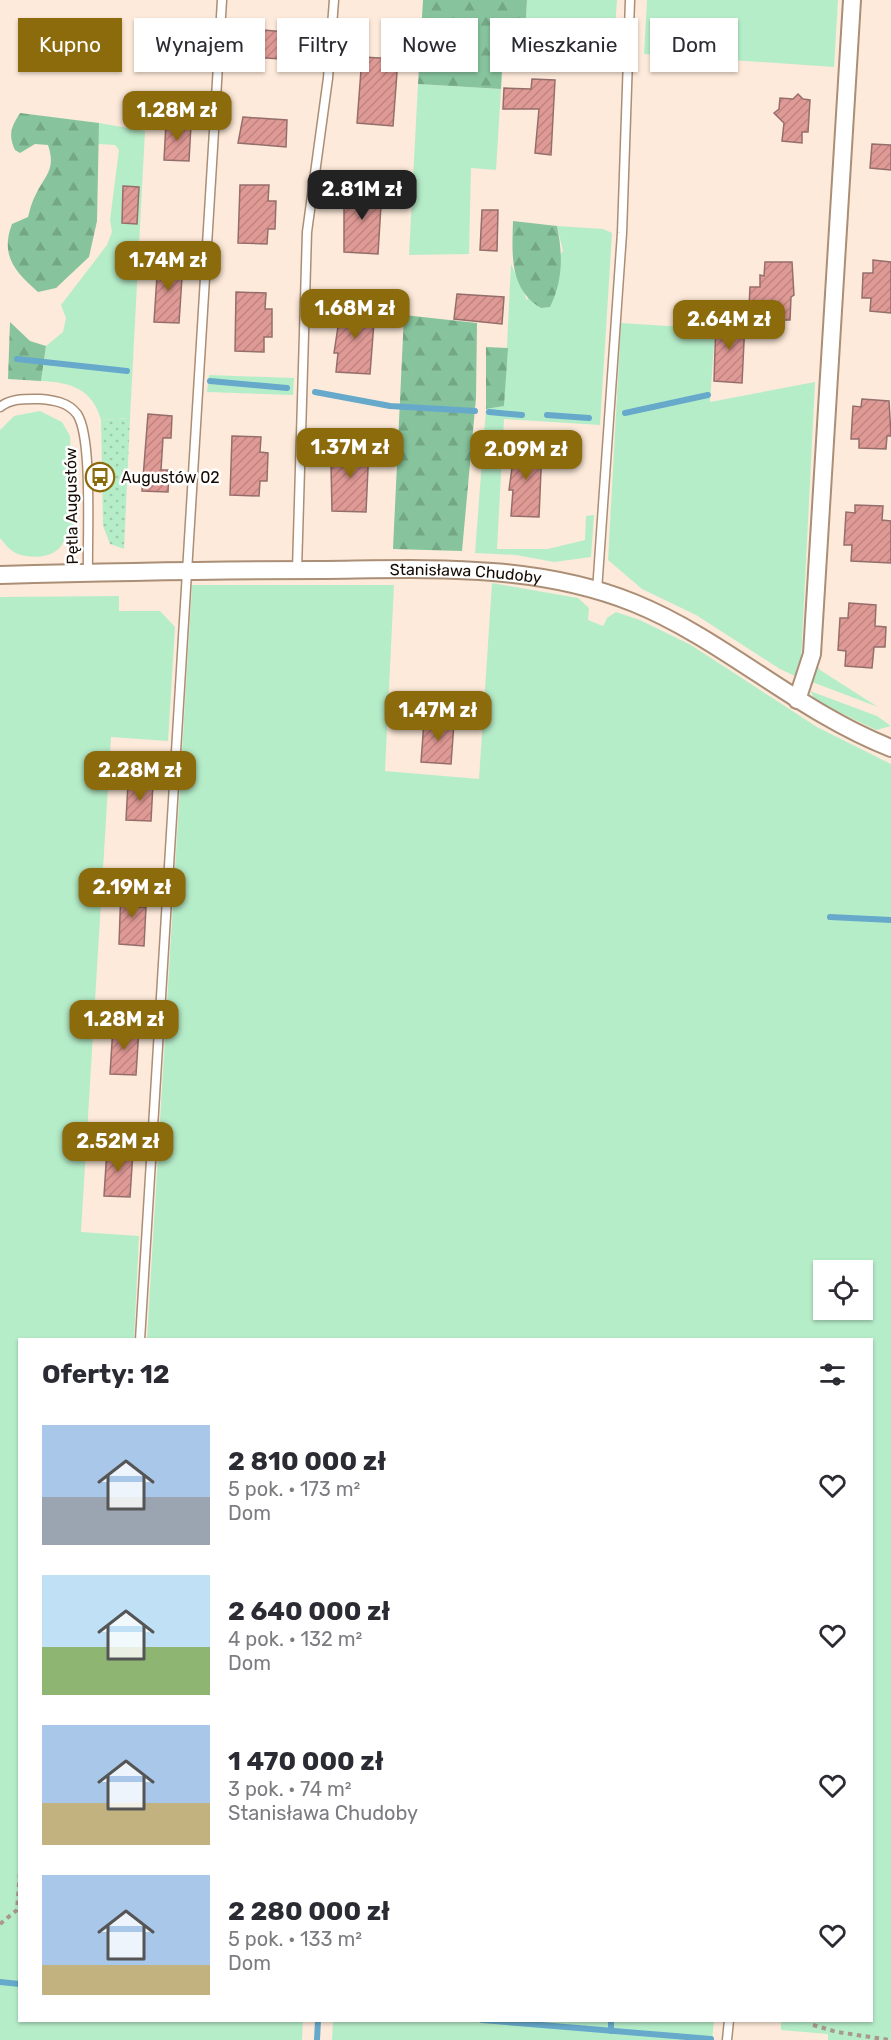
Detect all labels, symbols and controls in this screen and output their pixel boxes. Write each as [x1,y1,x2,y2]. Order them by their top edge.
chip: Kupno [18,18,122,72]
chip: Wynajem [134,18,265,72]
chip: Filtry [277,18,369,72]
chip: Nowe [381,18,478,72]
chip: Mieszkanie [490,18,638,72]
chip: Dom [650,18,738,72]
pin: 1.28M zł [115,91,239,142]
text: 1.28M zł [137,98,217,122]
pin: 2.81M zł [300,170,424,221]
text: 2.81M zł [322,177,402,201]
pin: 1.74M zł [106,241,230,292]
text: 1.74M zł [129,248,207,272]
pin: 1.68M zł [293,289,417,340]
text: 1.68M zł [315,296,395,320]
pin: 2.64M zł [667,300,791,351]
text: 2.64M zł [687,307,771,331]
pin: 1.37M zł [288,428,412,479]
pin: 2.09M zł [464,430,588,481]
text: 1.37M zł [311,435,390,459]
text: 2.09M zł [484,437,568,461]
street label: Pętla Augustów [61,447,83,565]
bus stop icon: Augustów 02 [84,461,116,493]
place label: Augustów 02 [121,468,220,487]
street label: Stanisława Chudoby [390,560,543,588]
pin: 1.47M zł [376,691,500,742]
text: 1.47M zł [399,698,477,722]
pin: 2.28M zł [78,751,202,802]
text: 2.28M zł [98,758,182,782]
pin: 2.19M zł [70,868,194,919]
text: 2.19M zł [93,875,171,899]
pin: 1.28M zł [62,1000,186,1051]
text: 1.28M zł [84,1007,164,1031]
pin: 2.52M zł [56,1122,180,1173]
text: 2.52M zł [76,1129,160,1153]
map controls [813,1260,873,1320]
button: locate [813,1260,873,1320]
icon: filters [816,1358,849,1391]
text: Oferty: 12 [42,1359,170,1390]
text: 2 810 000 zł [228,1446,386,1477]
icon: home [90,1449,162,1521]
icon: heart [816,1469,849,1502]
text: 5 pok. · 173 m² [228,1477,360,1501]
text: Dom [228,1501,271,1525]
text: 2 640 000 zł [228,1596,390,1627]
icon: home [90,1599,162,1671]
icon: heart [816,1619,849,1652]
text: 4 pok. · 132 m² [228,1627,362,1651]
text: Dom [228,1651,271,1675]
text: 1 470 000 zł [228,1746,384,1777]
icon: home [90,1749,162,1821]
icon: heart [816,1769,849,1802]
text: 3 pok. · 74 m² [228,1777,352,1801]
text: Stanisława Chudoby [228,1801,418,1825]
text: 2 280 000 zł [228,1896,390,1927]
icon: home [90,1899,162,1971]
icon: heart [816,1919,849,1952]
text: 5 pok. · 133 m² [228,1927,362,1951]
text: Dom [228,1951,271,1975]

